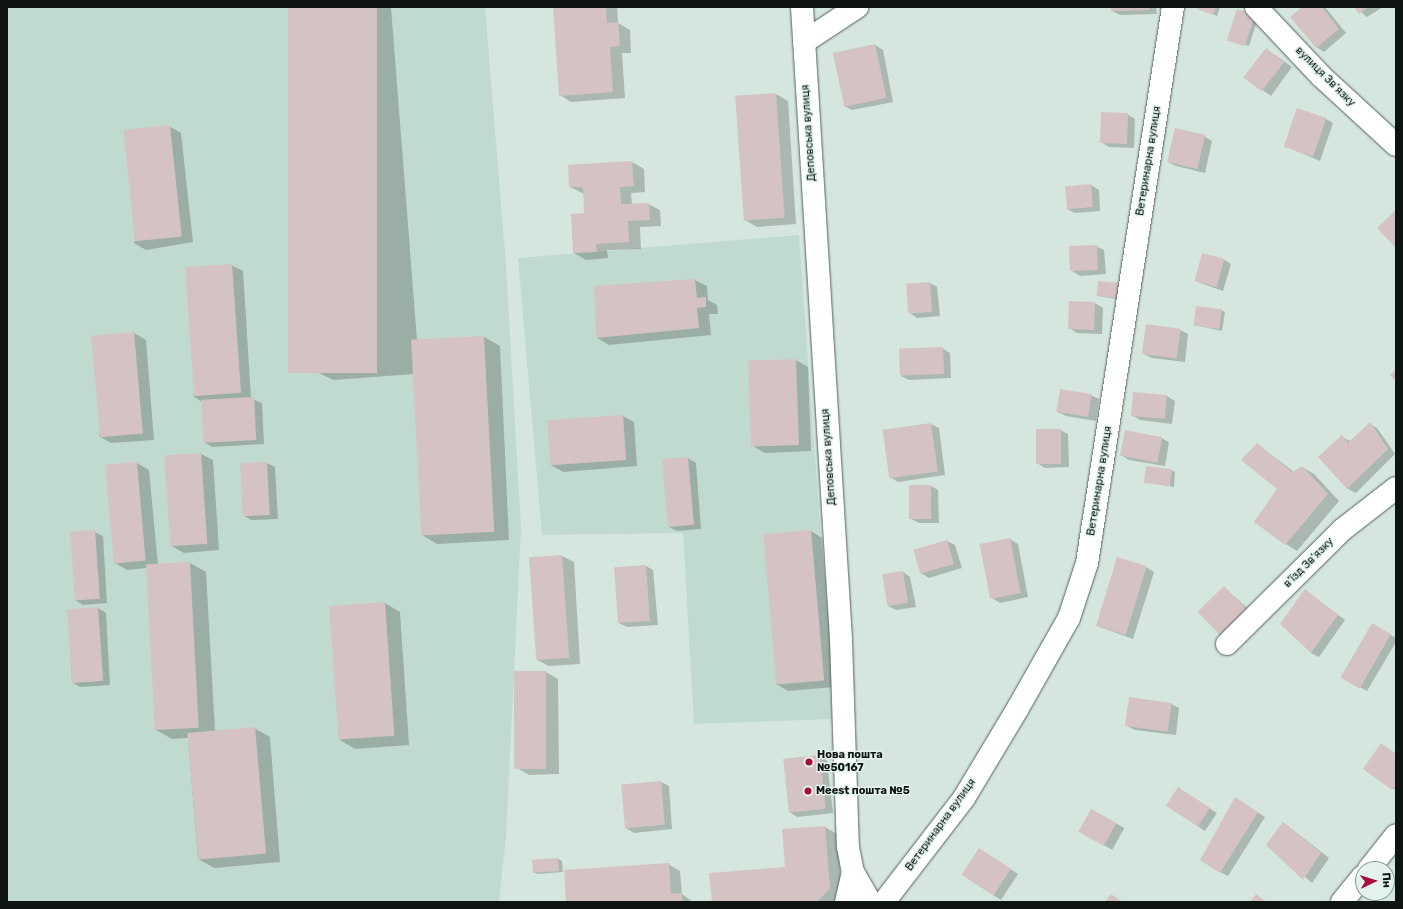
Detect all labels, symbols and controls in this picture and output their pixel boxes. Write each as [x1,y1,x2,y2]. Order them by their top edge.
street label: вулиця Зв’язку [1292,44,1358,110]
street label: Деповська вулиця [799,84,819,182]
street label: Ветеринарна вулиця [1134,105,1164,217]
street label: Деповська вулиця [819,408,839,506]
street label: Ветеринарна вулиця [1085,425,1115,537]
street label: в’їзд Зв’язку [1281,535,1337,591]
place label: Нова пошта №50167 [817,749,883,775]
marker: Нова пошта №50167 [804,757,814,767]
street label: Ветеринарна вулиця [903,776,979,874]
place label: Meest пошта №5 [816,784,910,798]
marker: Meest пошта №5 [803,786,813,796]
north arrow [1355,861,1395,901]
text: Пн [1379,872,1393,888]

